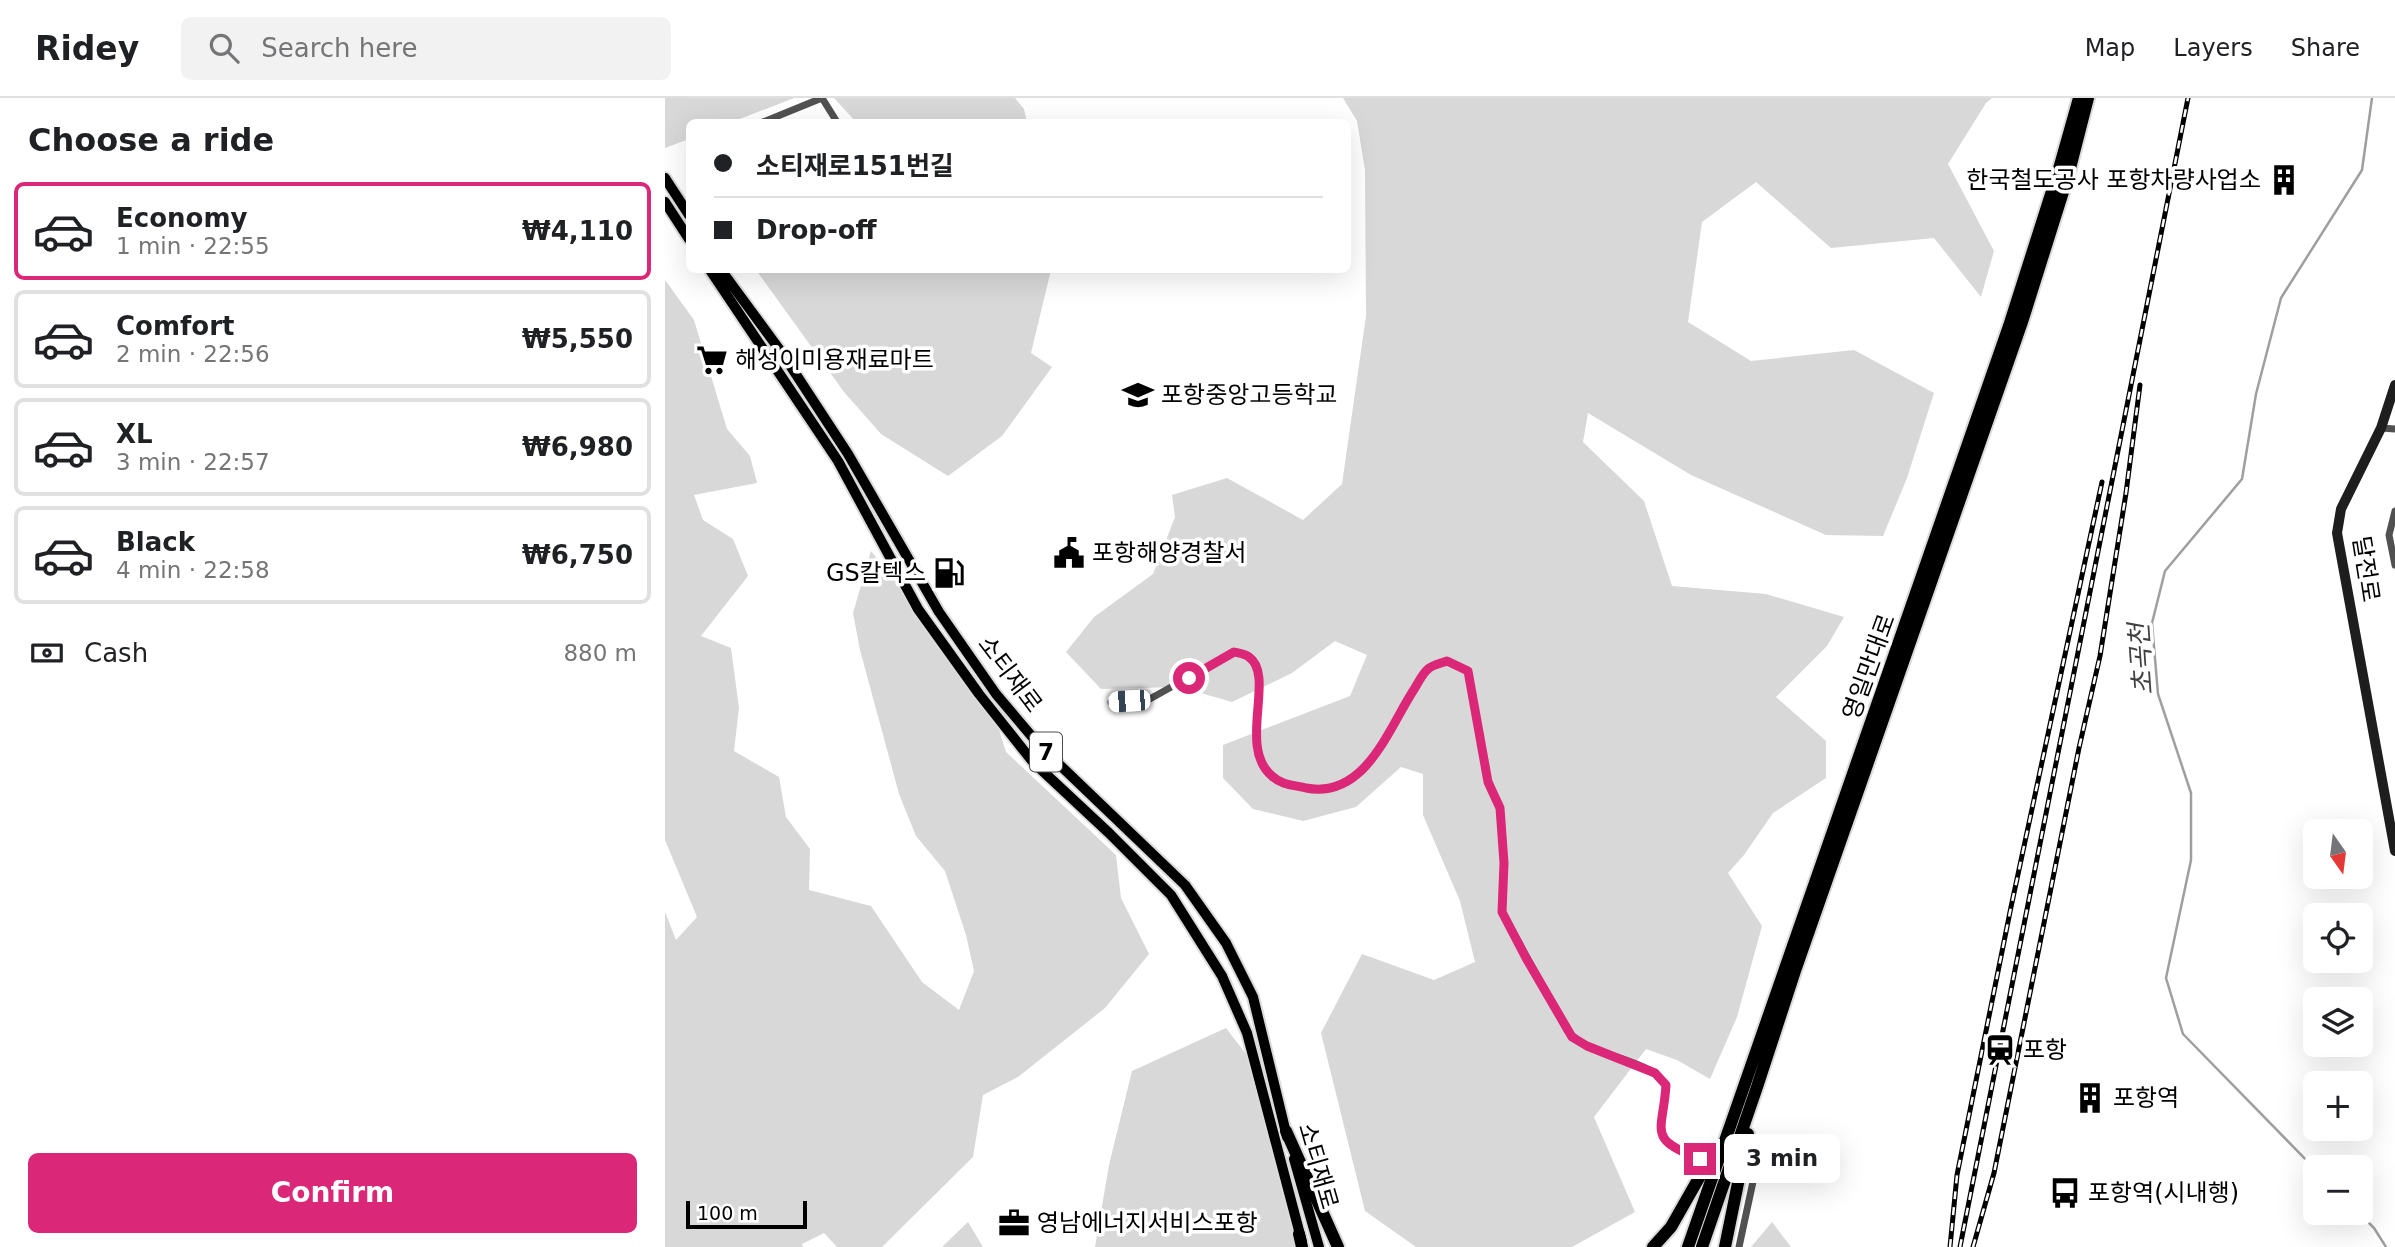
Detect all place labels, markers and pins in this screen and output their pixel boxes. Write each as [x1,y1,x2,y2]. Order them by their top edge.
building icon: 한국철도공사 포항차량사업소 [2267,163,2301,197]
place label: 한국철도공사 포항차량사업소 [1966,166,2261,194]
supermarket icon: 해성이미용재료마트 [695,343,729,377]
place label: 해성이미용재료마트 [735,346,934,374]
school or university icon: 포항중앙고등학교 [1121,378,1155,412]
place label: 포항중앙고등학교 [1161,381,1338,409]
public building icon: 포항해양경찰서 [1052,536,1086,570]
place label: 포항해양경찰서 [1092,539,1247,567]
fuel station icon: GS칼텍스 [932,556,966,590]
place label: GS칼텍스 [826,559,926,587]
station icon: 포항 [1983,1033,2017,1067]
place label: 포항 [2023,1036,2067,1064]
building icon: 포항역 [2073,1081,2107,1115]
place label: 포항역 [2113,1084,2179,1112]
bus stop icon: 포항역(시내행) [2048,1176,2082,1210]
place label: 포항역(시내행) [2088,1179,2239,1207]
office icon: 영남에너지서비스포항 [997,1206,1031,1240]
place label: 영남에너지서비스포항 [1037,1209,1258,1237]

